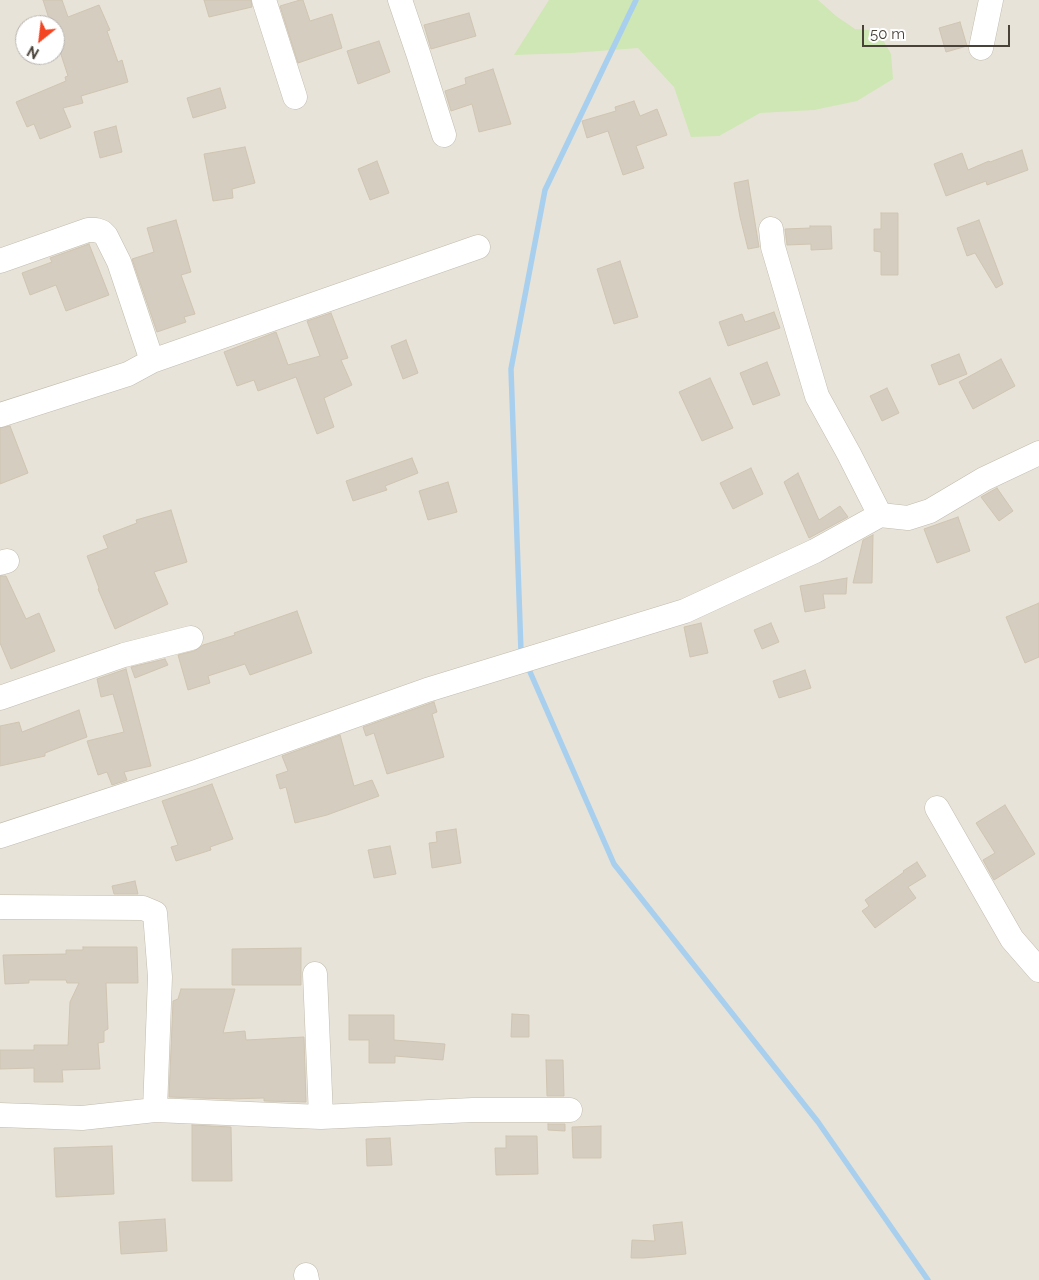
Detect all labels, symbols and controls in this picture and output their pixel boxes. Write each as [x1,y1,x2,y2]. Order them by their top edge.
north arrow [15,15,65,65]
scale bar [864,15,1012,47]
text: 50 m [870,25,905,43]
text: N [25,43,42,62]

